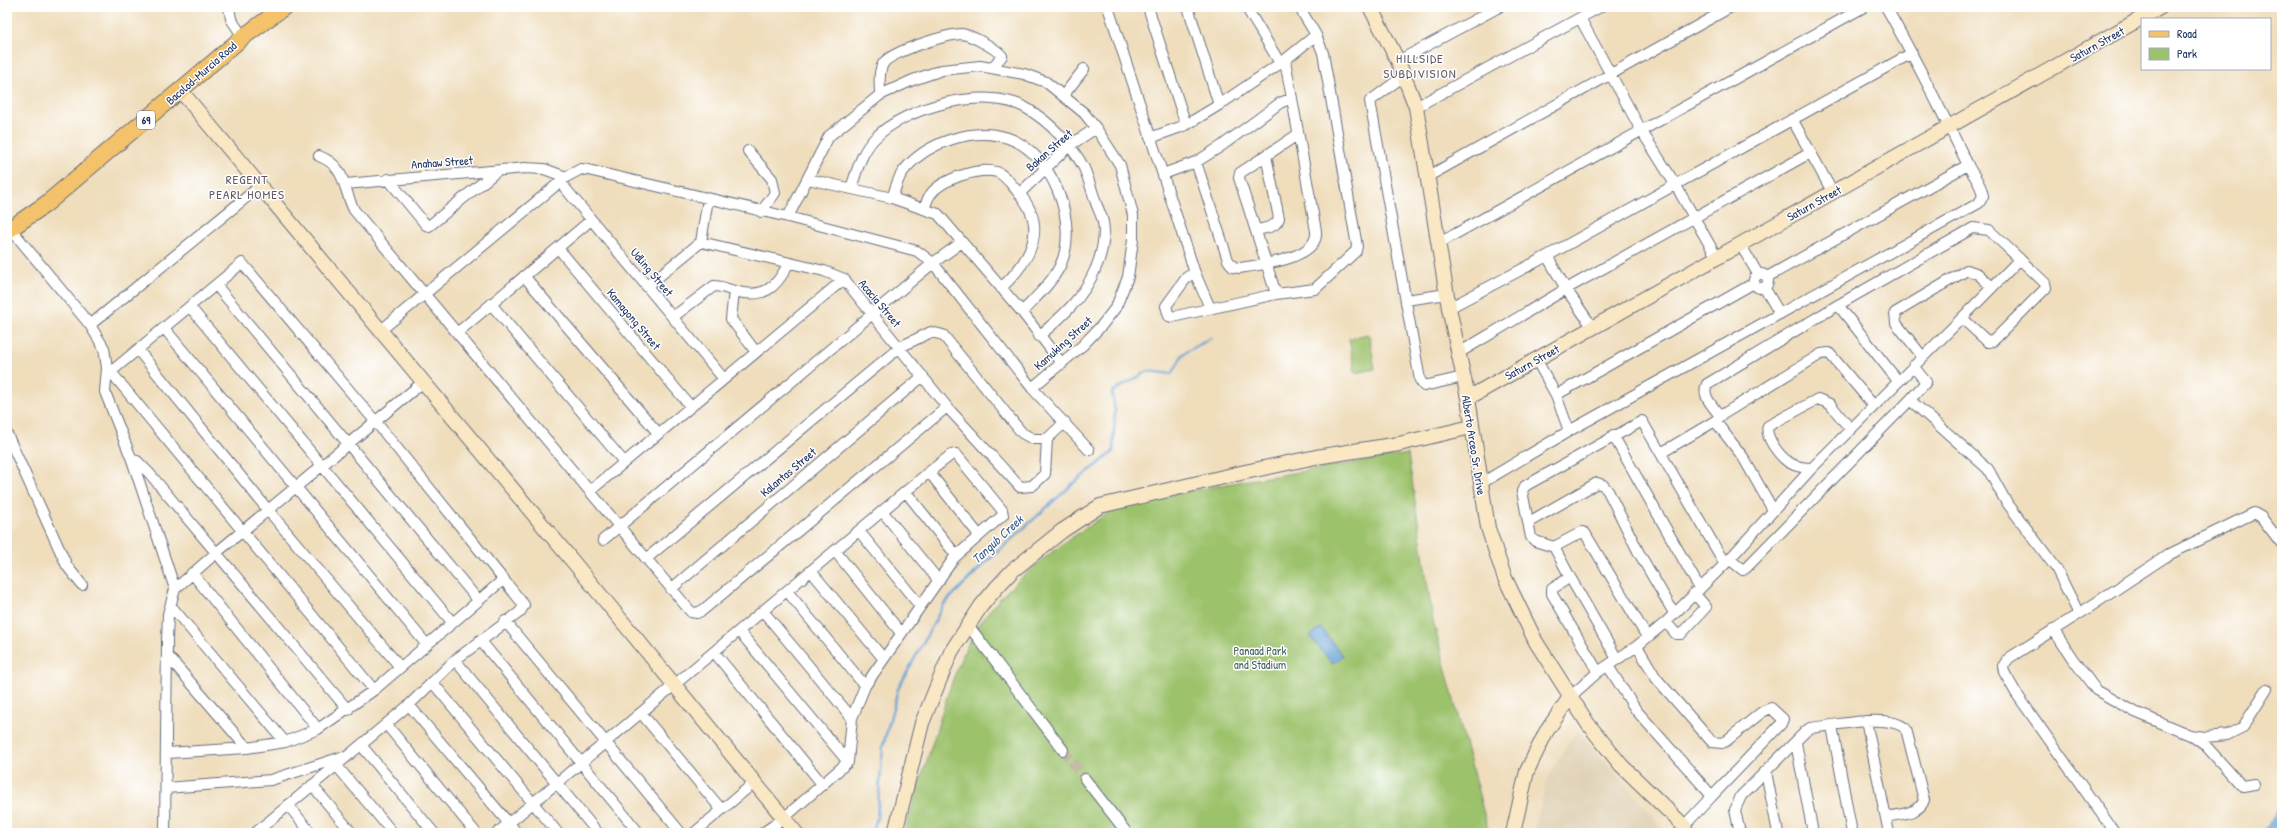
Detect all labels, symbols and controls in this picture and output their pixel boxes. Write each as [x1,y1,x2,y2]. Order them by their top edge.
legend [2141,18,2271,70]
street label: Saturn Street [2067,22,2128,66]
text: Road [2177,25,2197,42]
street label: Bacolod-Murcia Road [162,37,240,109]
text: Park [2177,45,2197,62]
district label: HILLSIDE SUBDIVISION [1383,49,1457,82]
road number: 69 [137,111,155,129]
street label: Bakan Street [1022,124,1077,175]
street label: Anahaw Street [410,151,474,173]
district label: REGENT PEARL HOMES [209,170,285,203]
street label: Saturn Street [1784,181,1845,225]
street label: Udling Street [627,244,678,301]
street label: Acacia Street [855,275,906,331]
street label: Kamagong Street [603,285,665,354]
street label: Kamuking Street [1030,312,1096,374]
street label: Saturn Street [1502,340,1563,384]
street label: Alberto Arceo Sr. Drive [1458,394,1490,496]
street label: Kalantas Street [756,443,820,501]
water label: Tangub Creek [967,509,1028,568]
park label: Panaad Park and Stadium [1234,642,1286,673]

